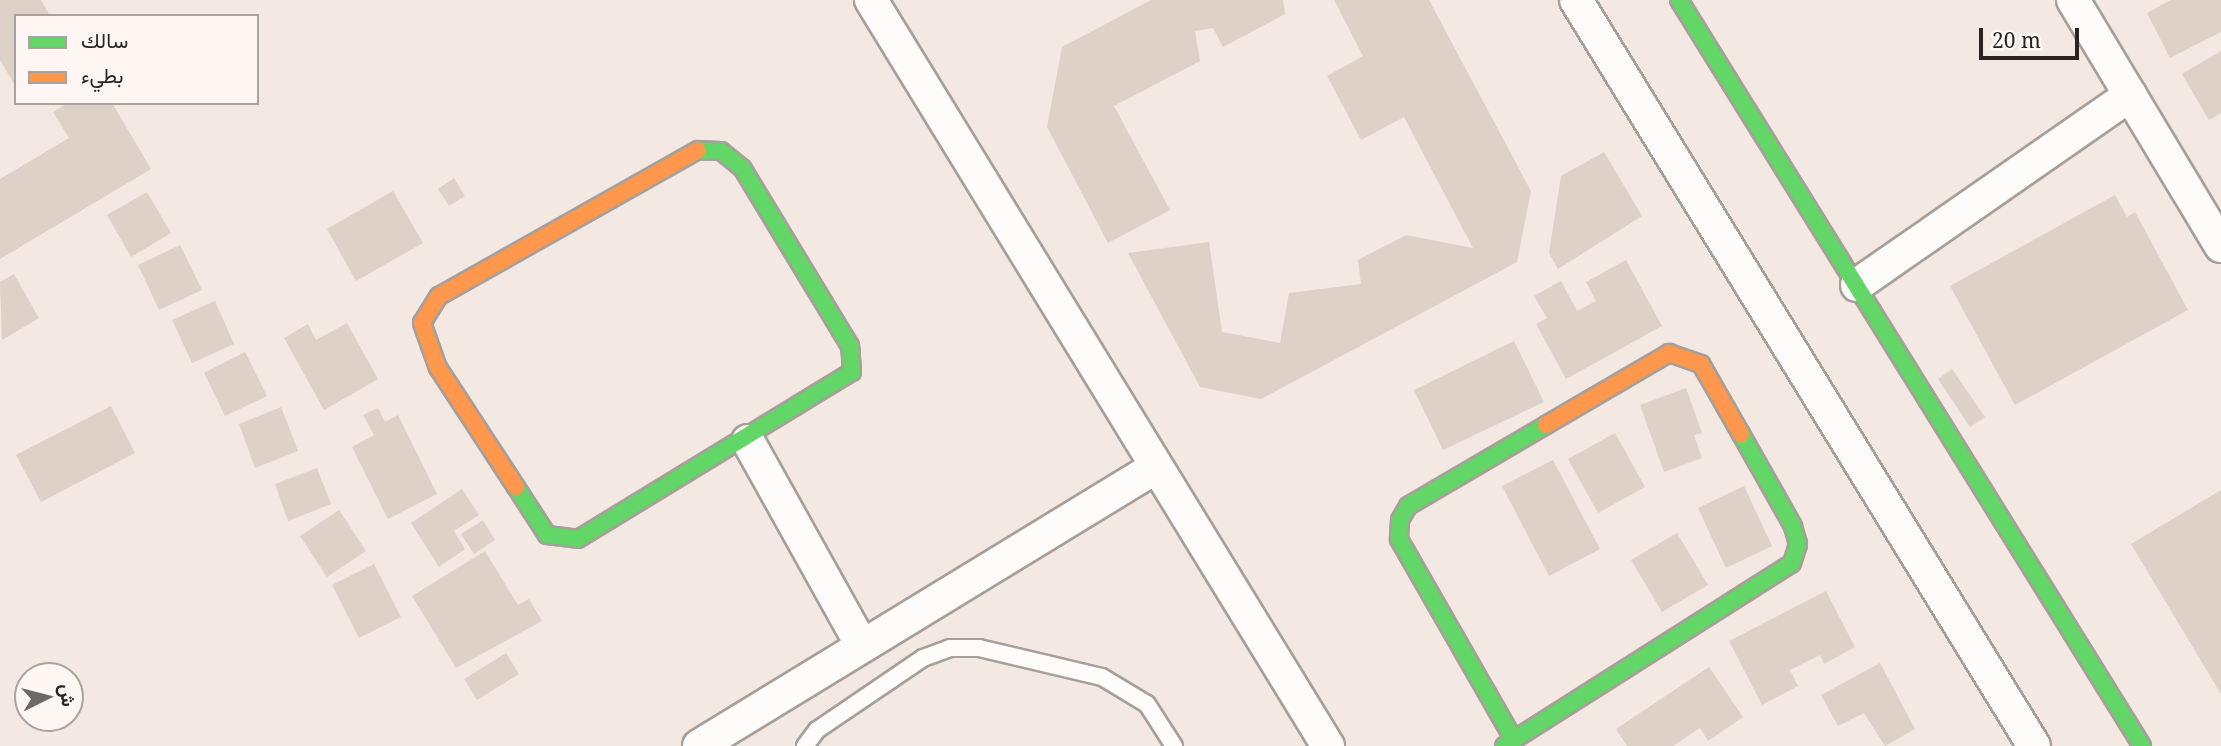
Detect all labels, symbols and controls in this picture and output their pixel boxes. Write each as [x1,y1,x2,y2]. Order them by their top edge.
legend [14,14,259,105]
scale bar [1983,14,2083,58]
text: سالك [81,26,128,54]
text: 20 m [1992,26,2041,54]
text: بطيء [81,61,124,89]
north arrow [14,662,84,732]
text: ش [54,682,82,708]

